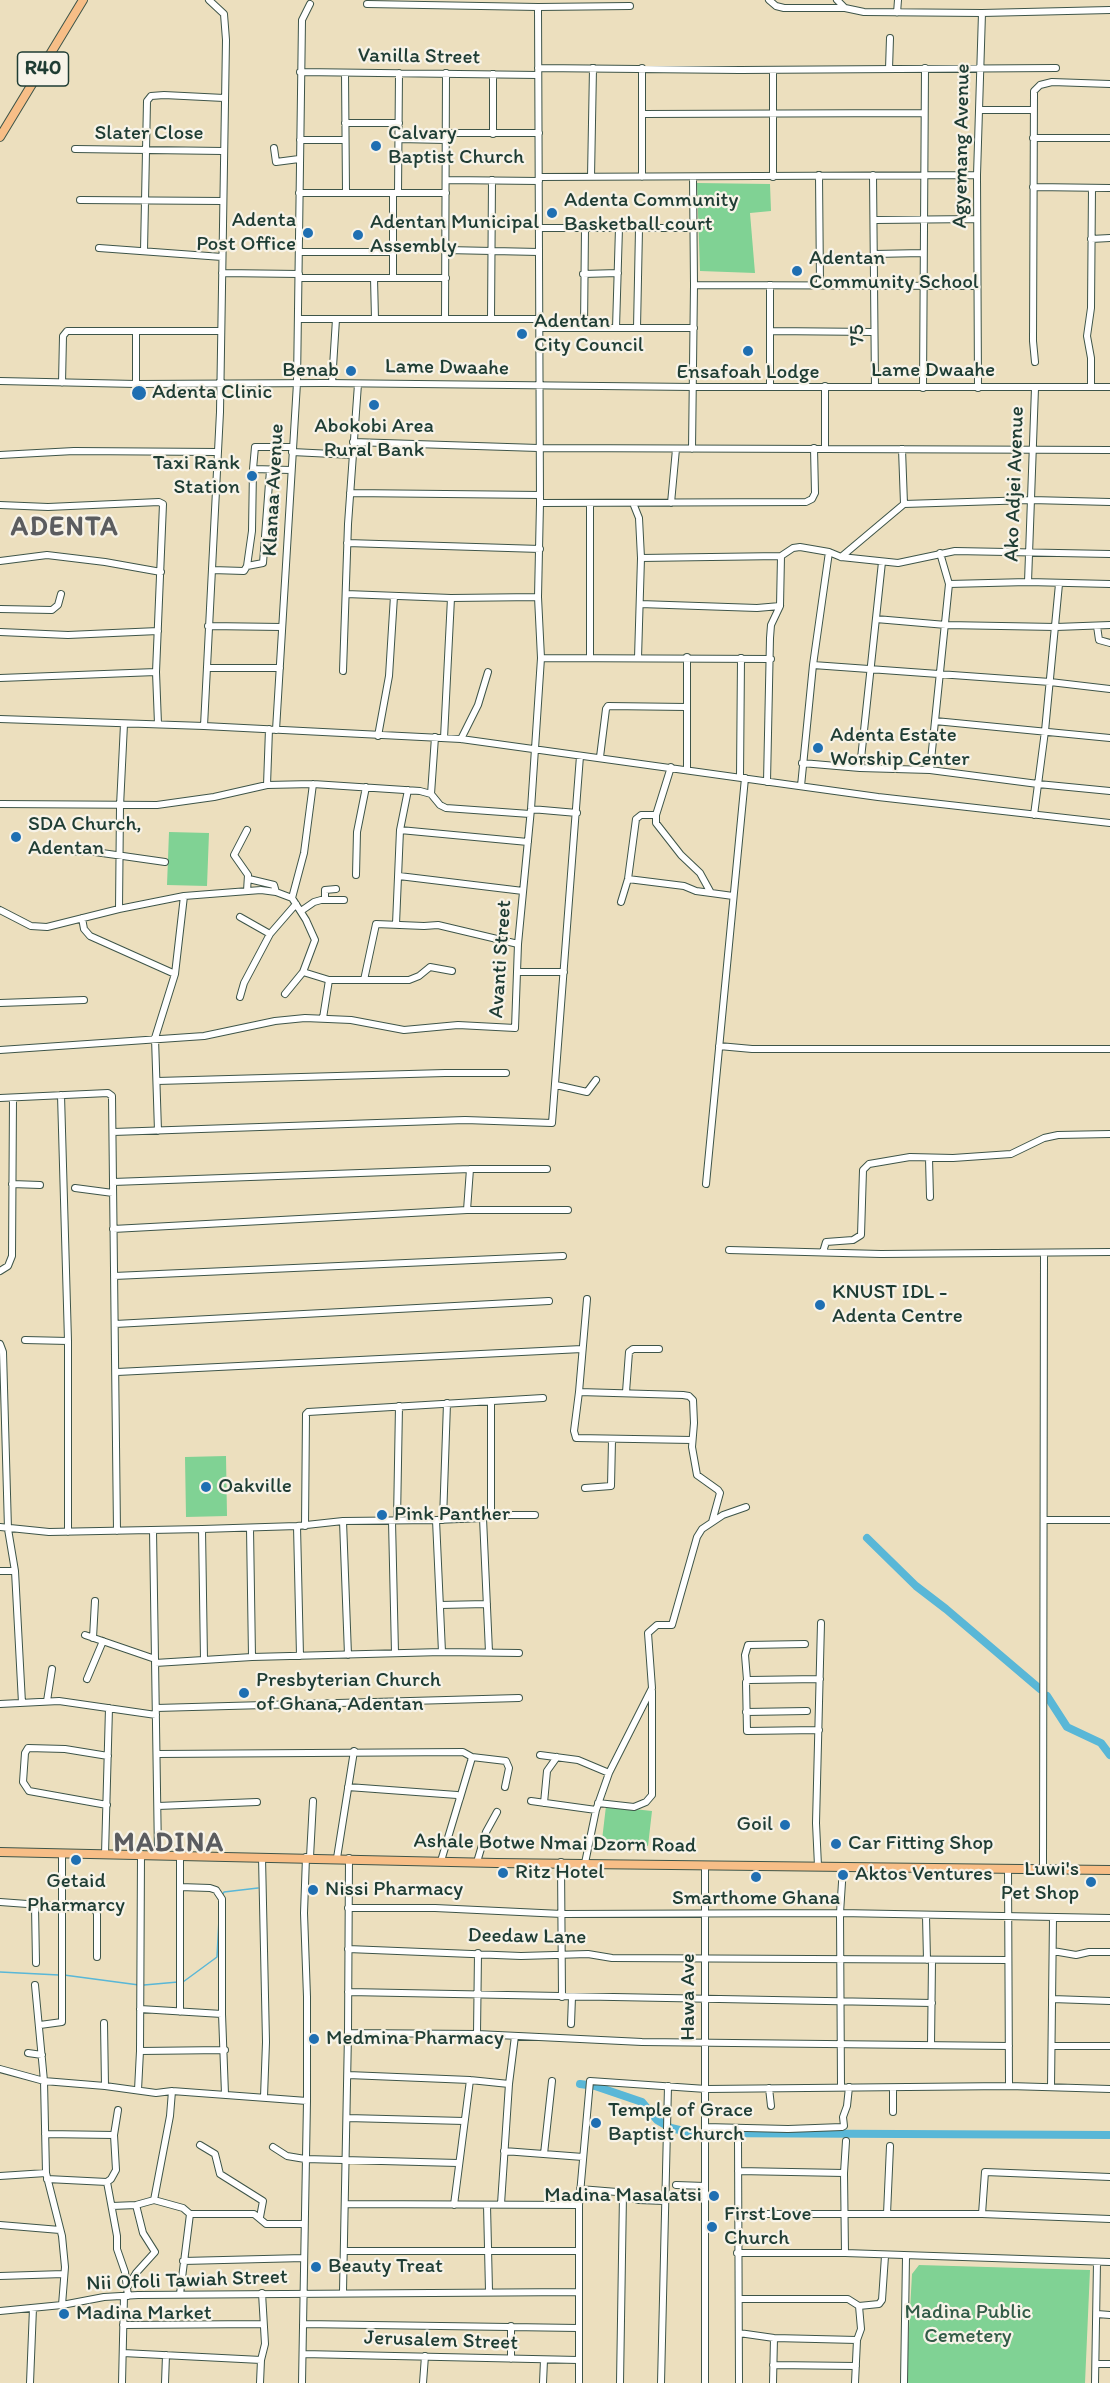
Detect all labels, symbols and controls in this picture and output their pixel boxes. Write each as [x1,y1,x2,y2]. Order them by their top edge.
street label: Vanilla Street [357,43,481,71]
road number: R40 [18,52,68,86]
street label: Agyemang Avenue [948,63,976,229]
street label: Slater Close [94,121,204,147]
place label: Calvary Baptist Church [388,121,524,171]
marker: Calvary Baptist Church [369,139,383,153]
place label: Adenta Community Basketball court [564,188,738,238]
marker: Adenta Community Basketball court [545,206,559,220]
place label: Adenta Post Office [196,208,296,258]
place label: Adentan Municipal Assembly [370,210,539,260]
marker: Adenta Post Office [301,226,315,240]
marker: Adentan Municipal Assembly [351,228,365,242]
place label: Adentan Community School [809,246,979,296]
marker: Adentan Community School [790,264,804,278]
place label: Adentan City Council [534,309,644,359]
street label: 75 [845,324,871,346]
marker: Adentan City Council [515,327,529,341]
marker: Ensafoah Lodge [741,344,755,358]
street label: Lame Dwaahe [385,354,509,382]
place label: Benab [282,358,339,384]
street label: Lame Dwaahe [871,358,995,384]
place label: Ensafoah Lodge [677,360,819,386]
marker: Benab [344,364,358,378]
place label: Adenta Clinic [152,380,272,406]
marker: Adenta Clinic [130,384,148,402]
marker: Abokobi Area Rural Bank [367,398,381,412]
street label: Ako Adjei Avenue [1000,406,1030,562]
place label: Abokobi Area Rural Bank [314,414,434,464]
street label: Klanaa Avenue [258,423,290,557]
place label: Taxi Rank Station [153,451,240,501]
marker: Taxi Rank Station [245,469,259,483]
district label: ADENTA [10,512,120,544]
place label: Adenta Estate Worship Center [830,723,970,773]
marker: Adenta Estate Worship Center [811,741,825,755]
place label: SDA Church, Adentan [28,812,142,862]
marker: SDA Church, Adentan [9,830,23,844]
street label: Avanti Street [484,899,518,1019]
place label: KNUST IDL - Adenta Centre [832,1280,963,1330]
marker: KNUST IDL - Adenta Centre [813,1298,827,1312]
place label: Oakville [218,1474,292,1500]
marker: Oakville [199,1480,213,1494]
place label: Pink Panther [394,1502,510,1528]
marker: Pink Panther [375,1508,389,1522]
place label: Presbyterian Church of Ghana, Adentan [256,1668,441,1718]
marker: Presbyterian Church of Ghana, Adentan [237,1686,251,1700]
place label: Goil [736,1812,773,1838]
marker: Goil [778,1818,792,1832]
district label: MADINA [115,1828,223,1860]
street label: Ashale Botwe Nmai Dzorn Road [413,1829,697,1859]
place label: Car Fitting Shop [848,1831,993,1857]
marker: Car Fitting Shop [829,1837,843,1851]
marker: Getaid Pharmarcy [69,1853,83,1867]
place label: Luwi's Pet Shop [1001,1857,1079,1907]
place label: Ritz Hotel [515,1860,604,1886]
place label: Aktos Ventures [855,1862,993,1888]
marker: Ritz Hotel [496,1866,510,1880]
marker: Aktos Ventures [836,1868,850,1882]
place label: Getaid Pharmarcy [27,1869,125,1919]
marker: Smarthome Ghana [749,1870,763,1884]
marker: Luwi's Pet Shop [1084,1875,1098,1889]
place label: Nissi Pharmacy [325,1877,463,1903]
marker: Nissi Pharmacy [306,1883,320,1897]
place label: Smarthome Ghana [672,1886,840,1912]
street label: Deedaw Lane [467,1923,587,1951]
street label: Hawa Ave [676,1953,702,2041]
place label: Medmina Pharmacy [326,2026,504,2052]
marker: Medmina Pharmacy [307,2032,321,2046]
place label: Temple of Grace Baptist Church [608,2098,753,2148]
marker: Temple of Grace Baptist Church [589,2116,603,2130]
place label: Madina Masalatsi [544,2183,702,2209]
marker: Madina Masalatsi [707,2189,721,2203]
place label: First Love Church [724,2202,812,2252]
marker: First Love Church [705,2220,719,2234]
place label: Beauty Treat [328,2254,443,2280]
marker: Beauty Treat [309,2260,323,2274]
street label: Nii Ofoli Tawiah Street [86,2265,288,2297]
park label: Madina Public Cemetery [905,2300,1031,2350]
place label: Madina Market [76,2301,212,2327]
marker: Madina Market [57,2307,71,2321]
street label: Jerusalem Street [364,2326,518,2356]

